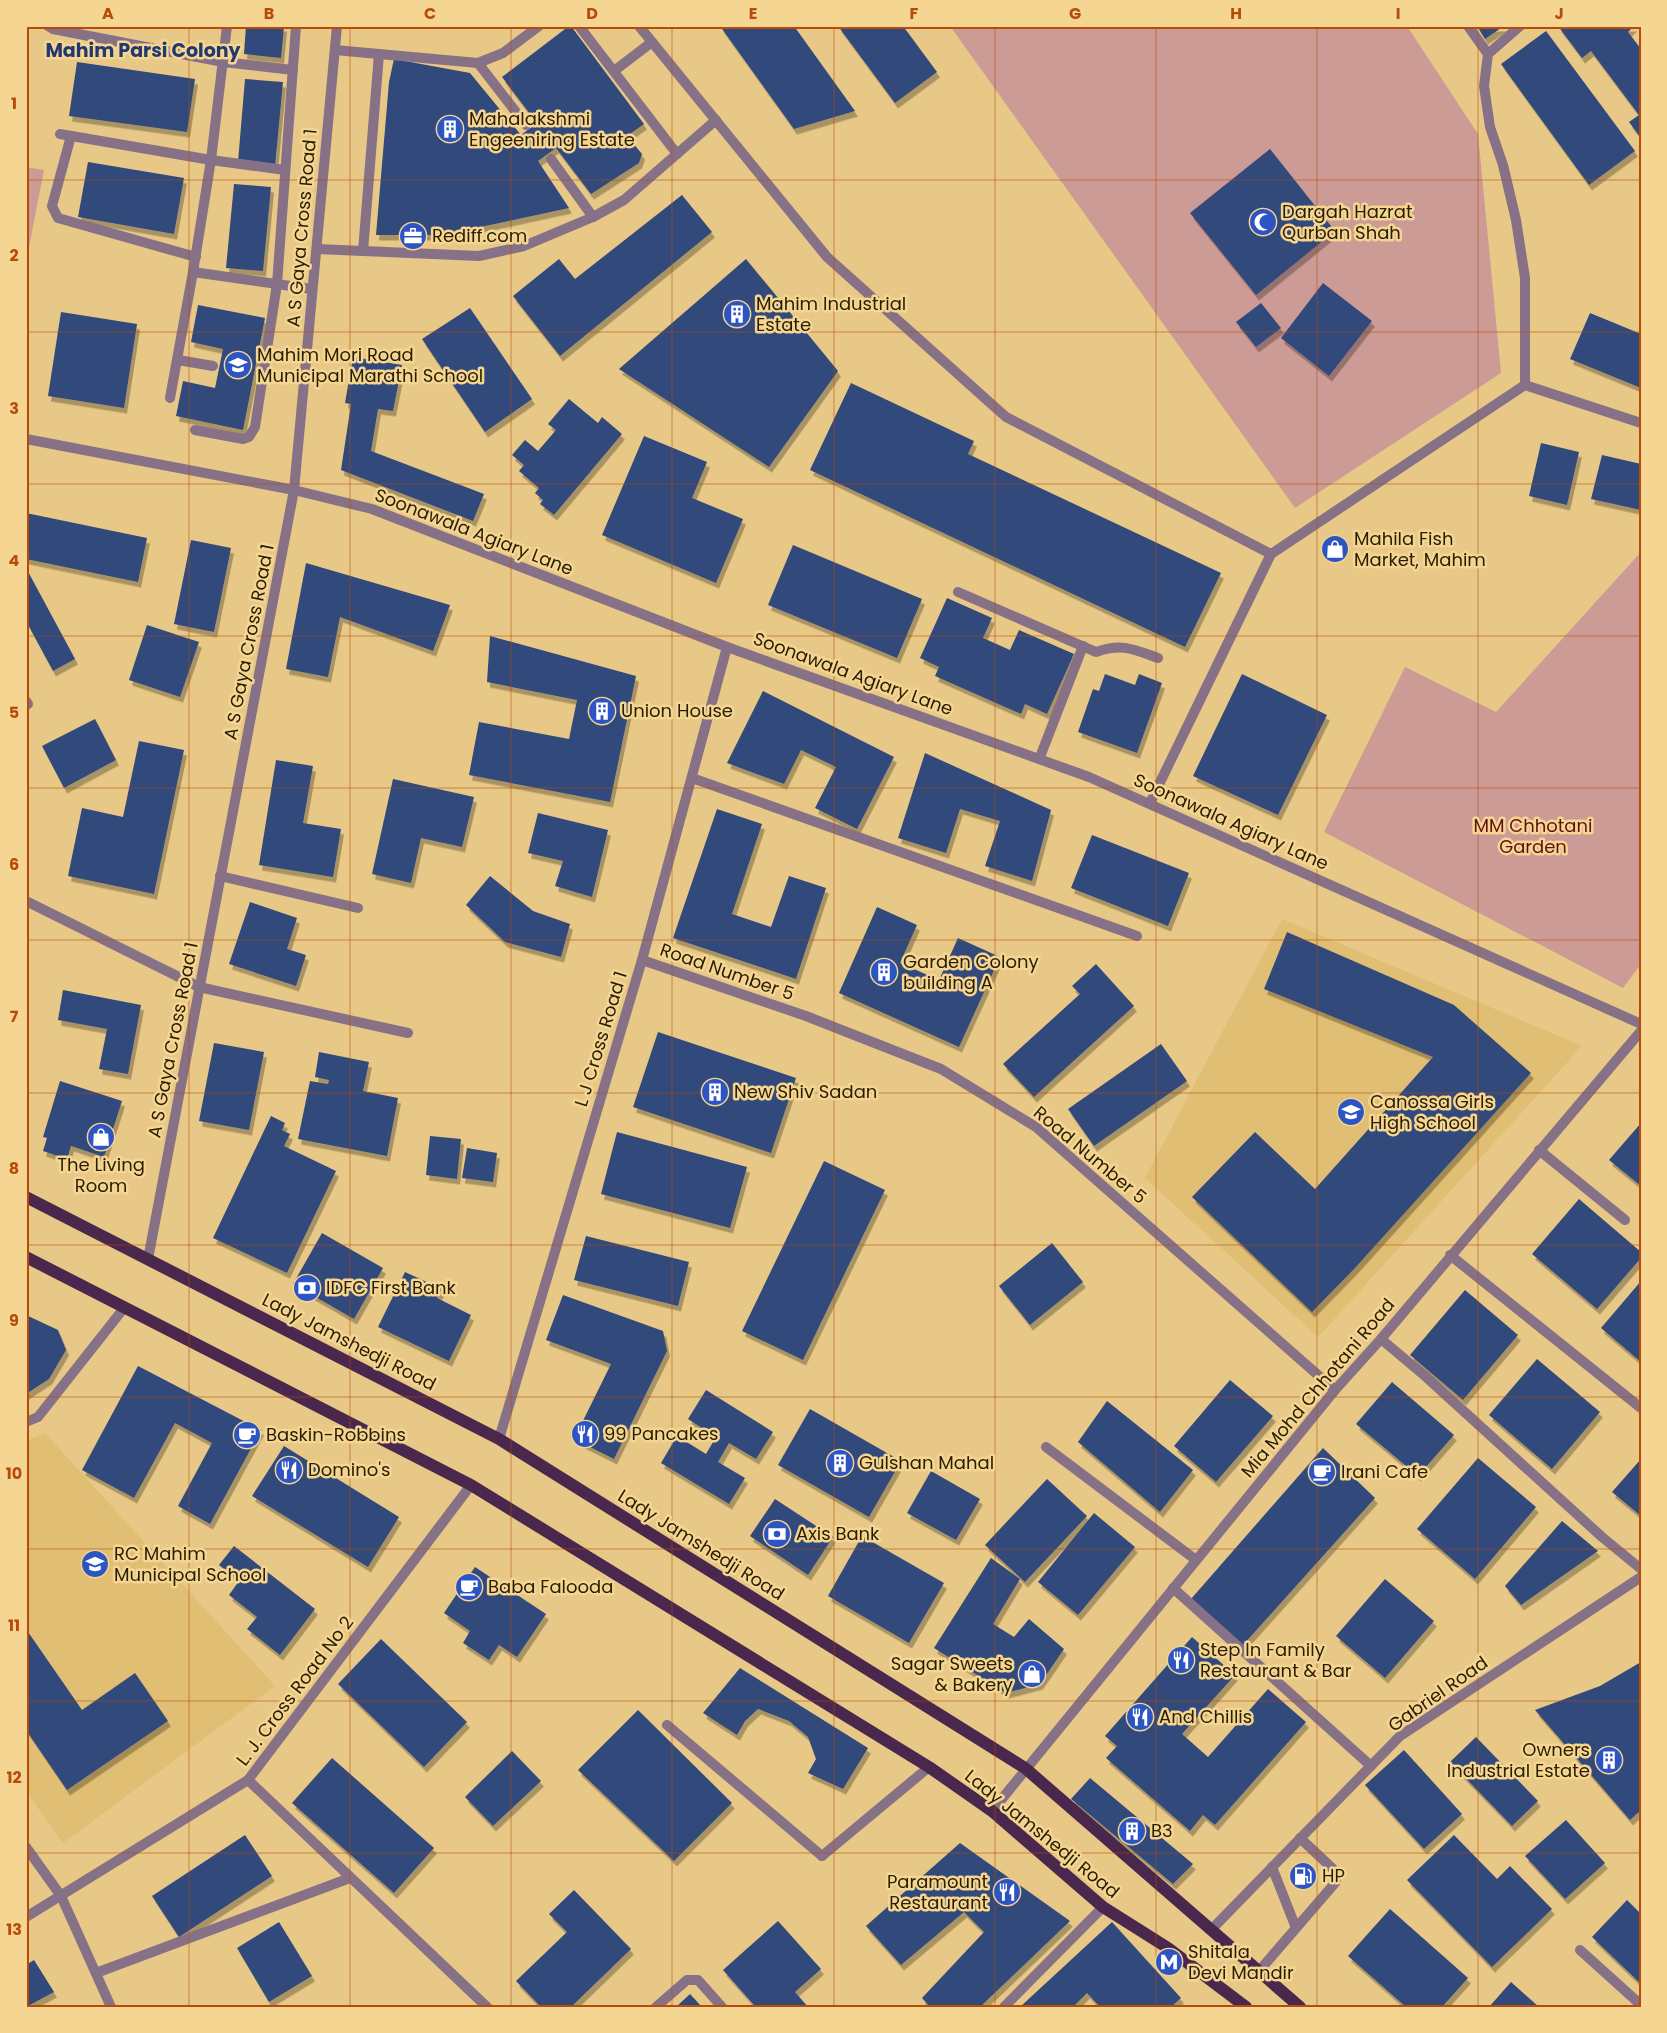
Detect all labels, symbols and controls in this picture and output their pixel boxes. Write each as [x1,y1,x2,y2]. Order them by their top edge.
text: A [102,2,114,25]
text: B [264,2,274,25]
text: C [424,2,436,25]
text: D [586,2,598,25]
text: E [749,2,757,25]
text: F [910,2,919,25]
text: G [1069,2,1081,25]
text: H [1230,2,1242,25]
text: I [1396,2,1400,25]
text: J [1554,2,1564,25]
district label: Mahim Parsi Colony [45,37,242,64]
text: 1 [11,92,17,115]
place label: Mahalakshmi Engeeniring Estate [469,106,635,152]
building icon: Mahalakshmi Engeeniring Estate [435,114,465,144]
street label: A S Gaya Cross Road 1 [280,128,323,328]
place label: Dargah Hazrat Qurban Shah [1282,199,1413,245]
mosque icon: Dargah Hazrat Qurban Shah [1248,207,1278,237]
office icon: Rediff.com [398,221,428,251]
place label: Rediff.com [432,223,527,248]
text: 2 [9,244,19,267]
place label: Mahim Industrial Estate [756,291,906,337]
building icon: Mahim Industrial Estate [722,299,752,329]
place label: Mahim Mori Road Municipal Marathi School [257,342,483,388]
school or university icon: Mahim Mori Road Municipal Marathi School [223,350,253,380]
text: 3 [9,397,19,420]
street label: Soonawala Agiary Lane [371,482,577,581]
place label: Mahila Fish Market, Mahim [1354,526,1486,572]
shop icon: Mahila Fish Market, Mahim [1320,534,1350,564]
street label: A S Gaya Cross Road 1 [217,542,280,742]
text: 4 [9,549,20,572]
street label: Soonawala Agiary Lane [750,626,956,721]
building icon: Union House [587,696,617,726]
place label: Union House [621,698,733,723]
text: 5 [9,701,19,724]
street label: Soonawala Agiary Lane [1130,767,1333,876]
park label: MM Chhotani Garden [1474,813,1592,859]
text: 6 [9,853,19,876]
street label: Road Number 5 [657,937,798,1006]
street label: A S Gaya Cross Road 1 [141,940,204,1140]
place label: Garden Colony building A [903,949,1039,995]
building icon: Garden Colony building A [869,957,899,987]
street label: L J Cross Road 1 [568,968,633,1109]
text: 7 [10,1005,19,1028]
building icon: New Shiv Sadan [700,1077,730,1107]
place label: New Shiv Sadan [734,1079,877,1104]
place label: Canossa Girls High School [1370,1089,1494,1135]
school or university icon: Canossa Girls High School [1336,1097,1366,1127]
street label: Road Number 5 [1028,1100,1152,1209]
shop icon: The Living Room [86,1122,116,1152]
place label: The Living Room [57,1152,145,1198]
text: 8 [9,1157,19,1180]
bank icon: IDFC First Bank [292,1273,322,1303]
place label: IDFC First Bank [326,1275,457,1300]
street label: Lady Jamshedji Road [258,1287,440,1396]
street label: Mia Mohd Chhotani Road [1235,1293,1400,1483]
text: 9 [9,1309,19,1332]
restaurant icon: 99 Pancakes [570,1419,600,1449]
cafe icon: Baskin-Robbins [232,1420,262,1450]
place label: 99 Pancakes [604,1421,719,1446]
place label: Baskin-Robbins [266,1422,406,1447]
building icon: Gulshan Mahal [825,1448,855,1478]
place label: Gulshan Mahal [859,1450,994,1475]
restaurant icon: Domino's [274,1455,304,1485]
place label: Domino's [308,1457,391,1482]
cafe icon: Irani Cafe [1307,1457,1337,1487]
place label: Irani Cafe [1341,1459,1428,1484]
text: 10 [6,1462,22,1485]
street label: Lady Jamshedji Road [613,1483,789,1606]
bank icon: Axis Bank [762,1519,792,1549]
place label: Axis Bank [796,1521,880,1546]
place label: RC Mahim Municipal School [114,1541,266,1587]
school or university icon: RC Mahim Municipal School [80,1549,110,1579]
cafe icon: Baba Falooda [454,1572,484,1602]
place label: Baba Falooda [488,1574,613,1599]
street label: L. J. Cross Road No 2 [230,1611,359,1771]
text: 11 [8,1614,20,1637]
place label: Step In Family Restaurant & Bar [1200,1637,1352,1683]
restaurant icon: Step In Family Restaurant & Bar [1166,1645,1196,1675]
street label: Gabriel Road [1383,1650,1493,1737]
place label: Sagar Sweets & Bakery [891,1651,1013,1697]
shop icon: Sagar Sweets & Bakery [1017,1659,1047,1689]
restaurant icon: And Chillis [1125,1702,1155,1732]
place label: And Chillis [1159,1704,1252,1729]
place label: Owners Industrial Estate [1447,1737,1590,1783]
building icon: Owners Industrial Estate [1594,1745,1624,1775]
street label: Lady Jamshedji Road [960,1763,1125,1904]
text: 12 [6,1766,22,1789]
building icon: B3 [1117,1816,1147,1846]
place label: B3 [1151,1818,1173,1843]
fuel station icon: HP [1288,1861,1318,1891]
place label: HP [1322,1863,1345,1888]
place label: Paramount Restaurant [887,1869,988,1915]
restaurant icon: Paramount Restaurant [992,1877,1022,1907]
text: 13 [6,1918,22,1941]
place label: Shitala Devi Mandir [1188,1939,1294,1985]
metro station icon: Shitala Devi Mandir [1154,1947,1184,1977]

